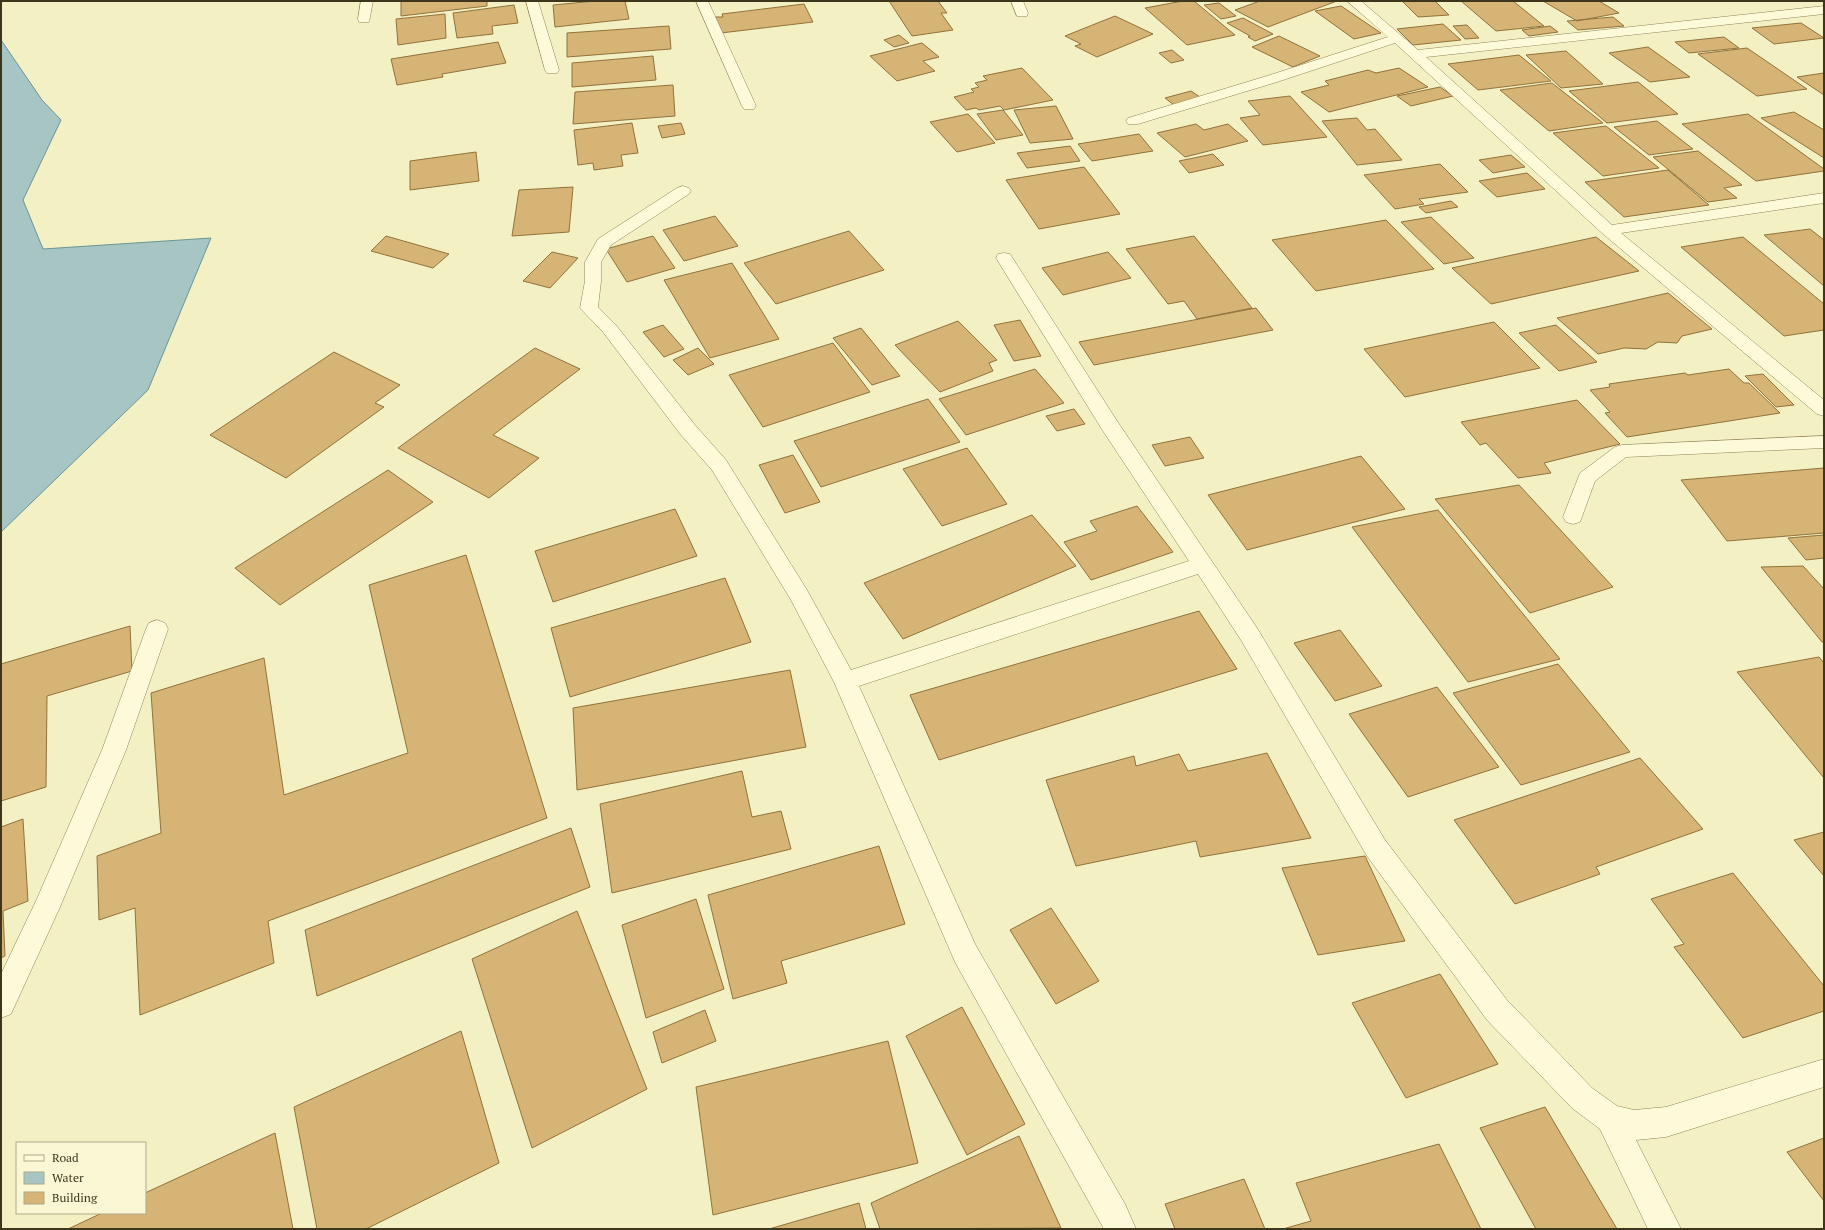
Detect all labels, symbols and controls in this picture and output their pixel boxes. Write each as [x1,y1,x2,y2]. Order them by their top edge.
legend [16,1142,146,1214]
text: Road [52,1150,79,1165]
text: Water [52,1170,84,1185]
text: Building [52,1190,98,1205]

